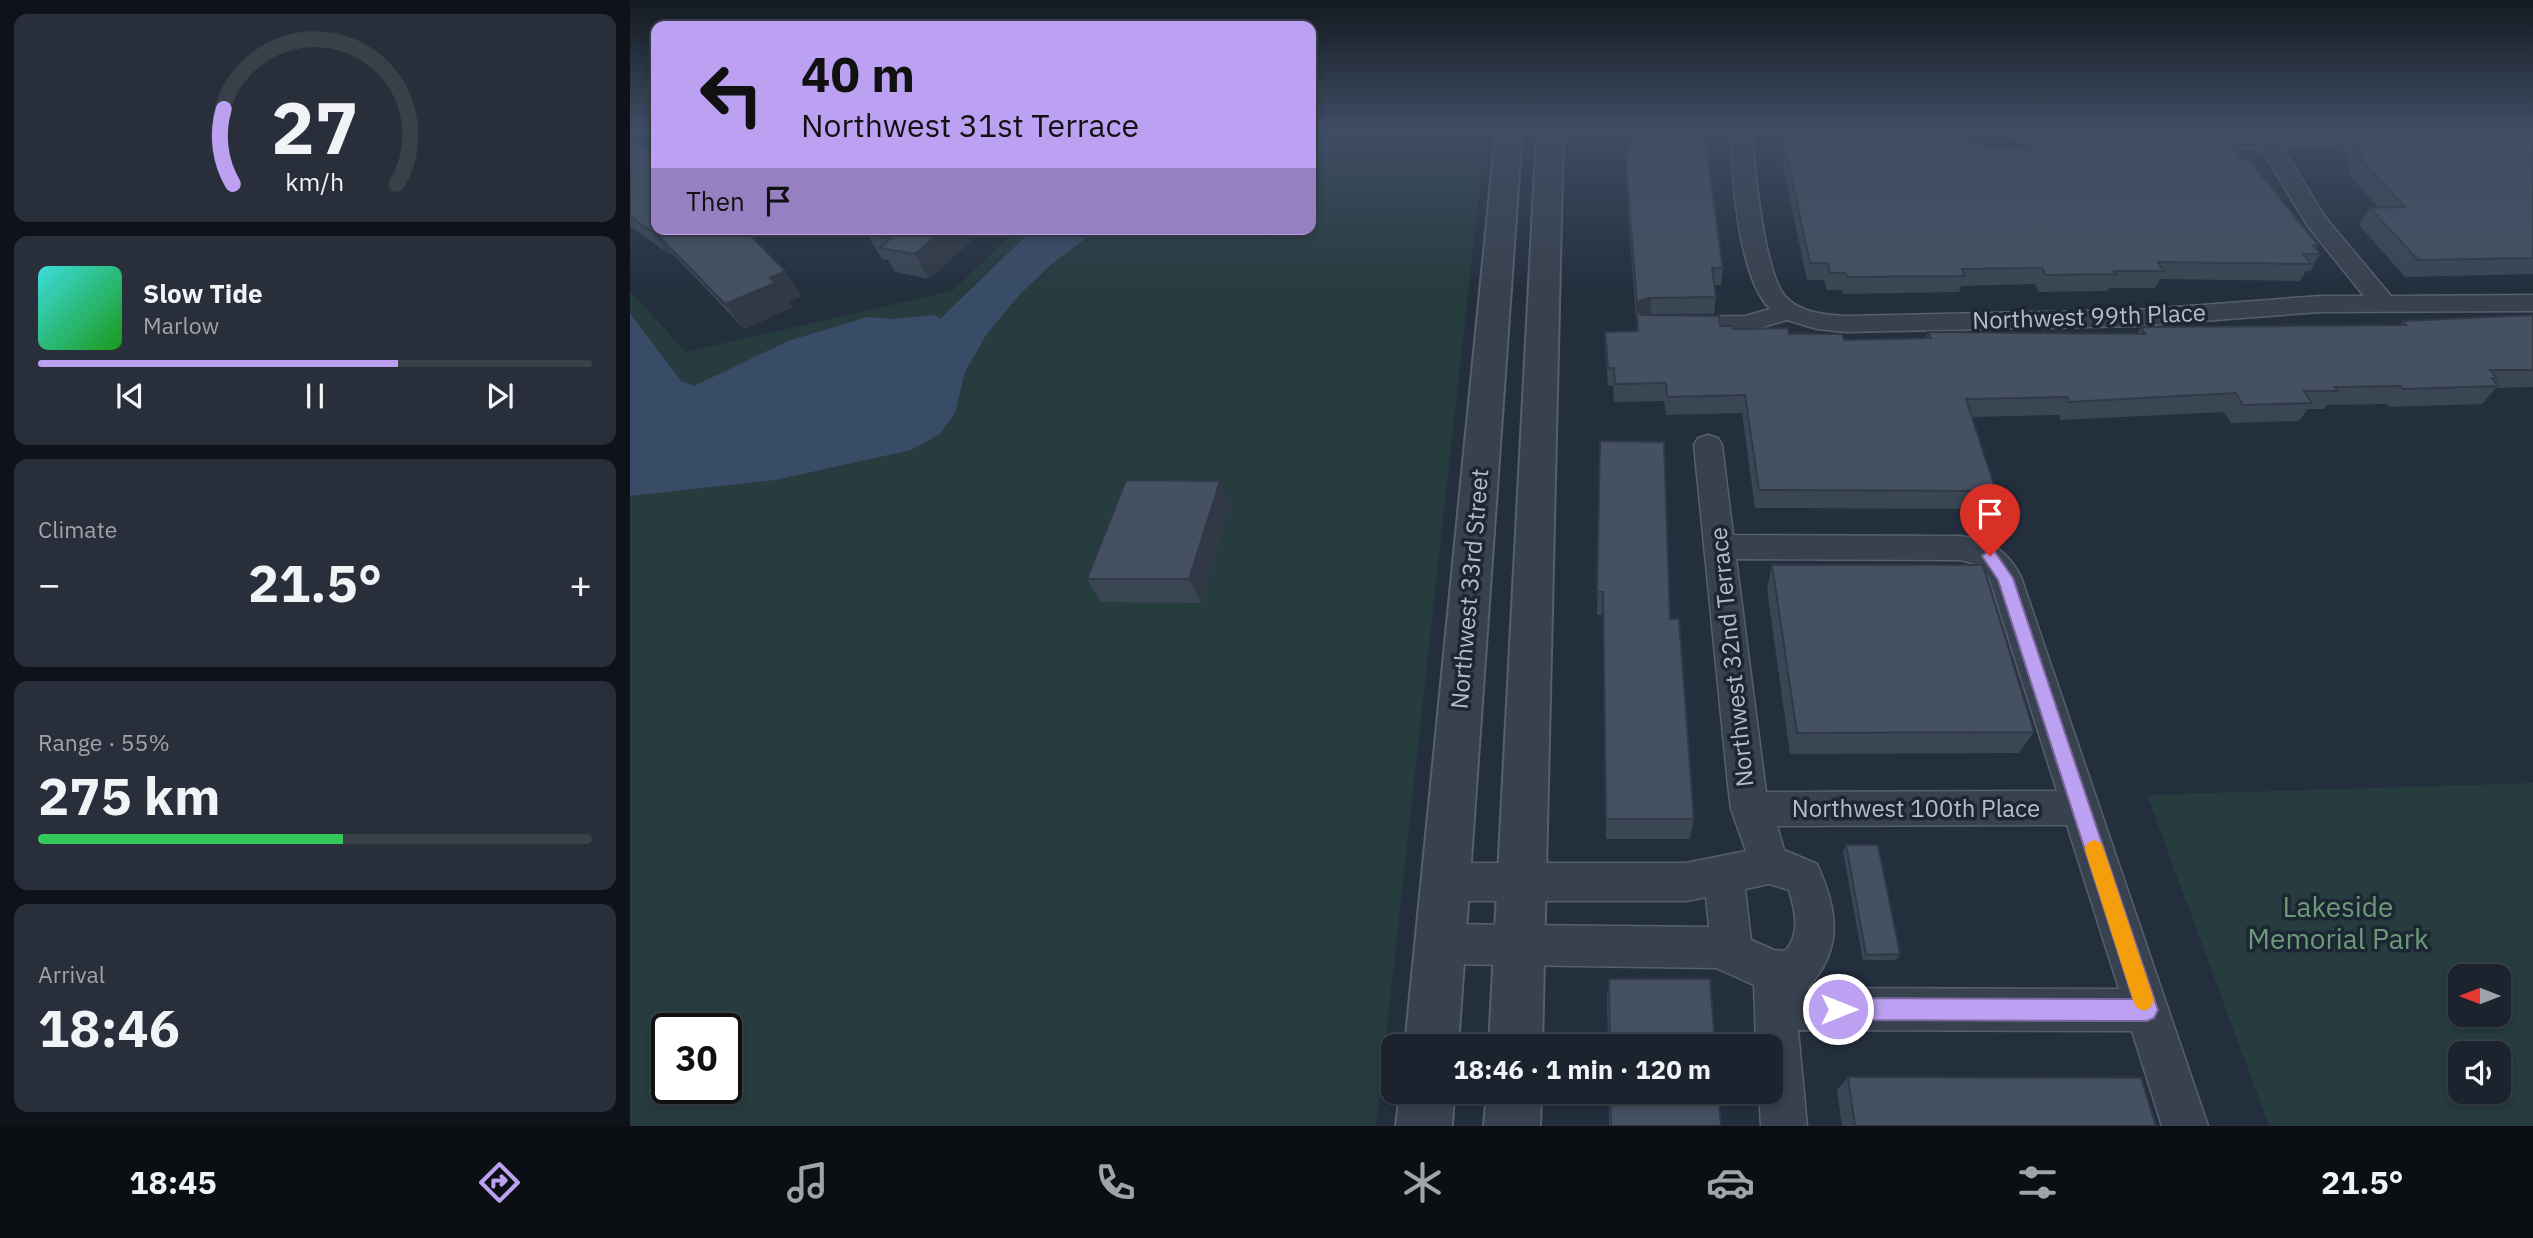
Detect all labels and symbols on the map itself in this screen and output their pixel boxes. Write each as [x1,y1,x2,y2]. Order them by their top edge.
street label: Northwest 99th Place [1972,296,2206,336]
street label: Northwest 33rd Street [1443,467,1495,710]
pin [1960,484,2020,556]
street label: Northwest 32nd Terrace [1701,526,1761,789]
street label: Northwest 100th Place [1792,792,2040,824]
park label: Lakeside Memorial Park [2247,888,2429,957]
north arrow [2448,964,2511,1027]
position arrow [1801,972,1875,1046]
speed limit sign: 30 [651,1013,742,1104]

